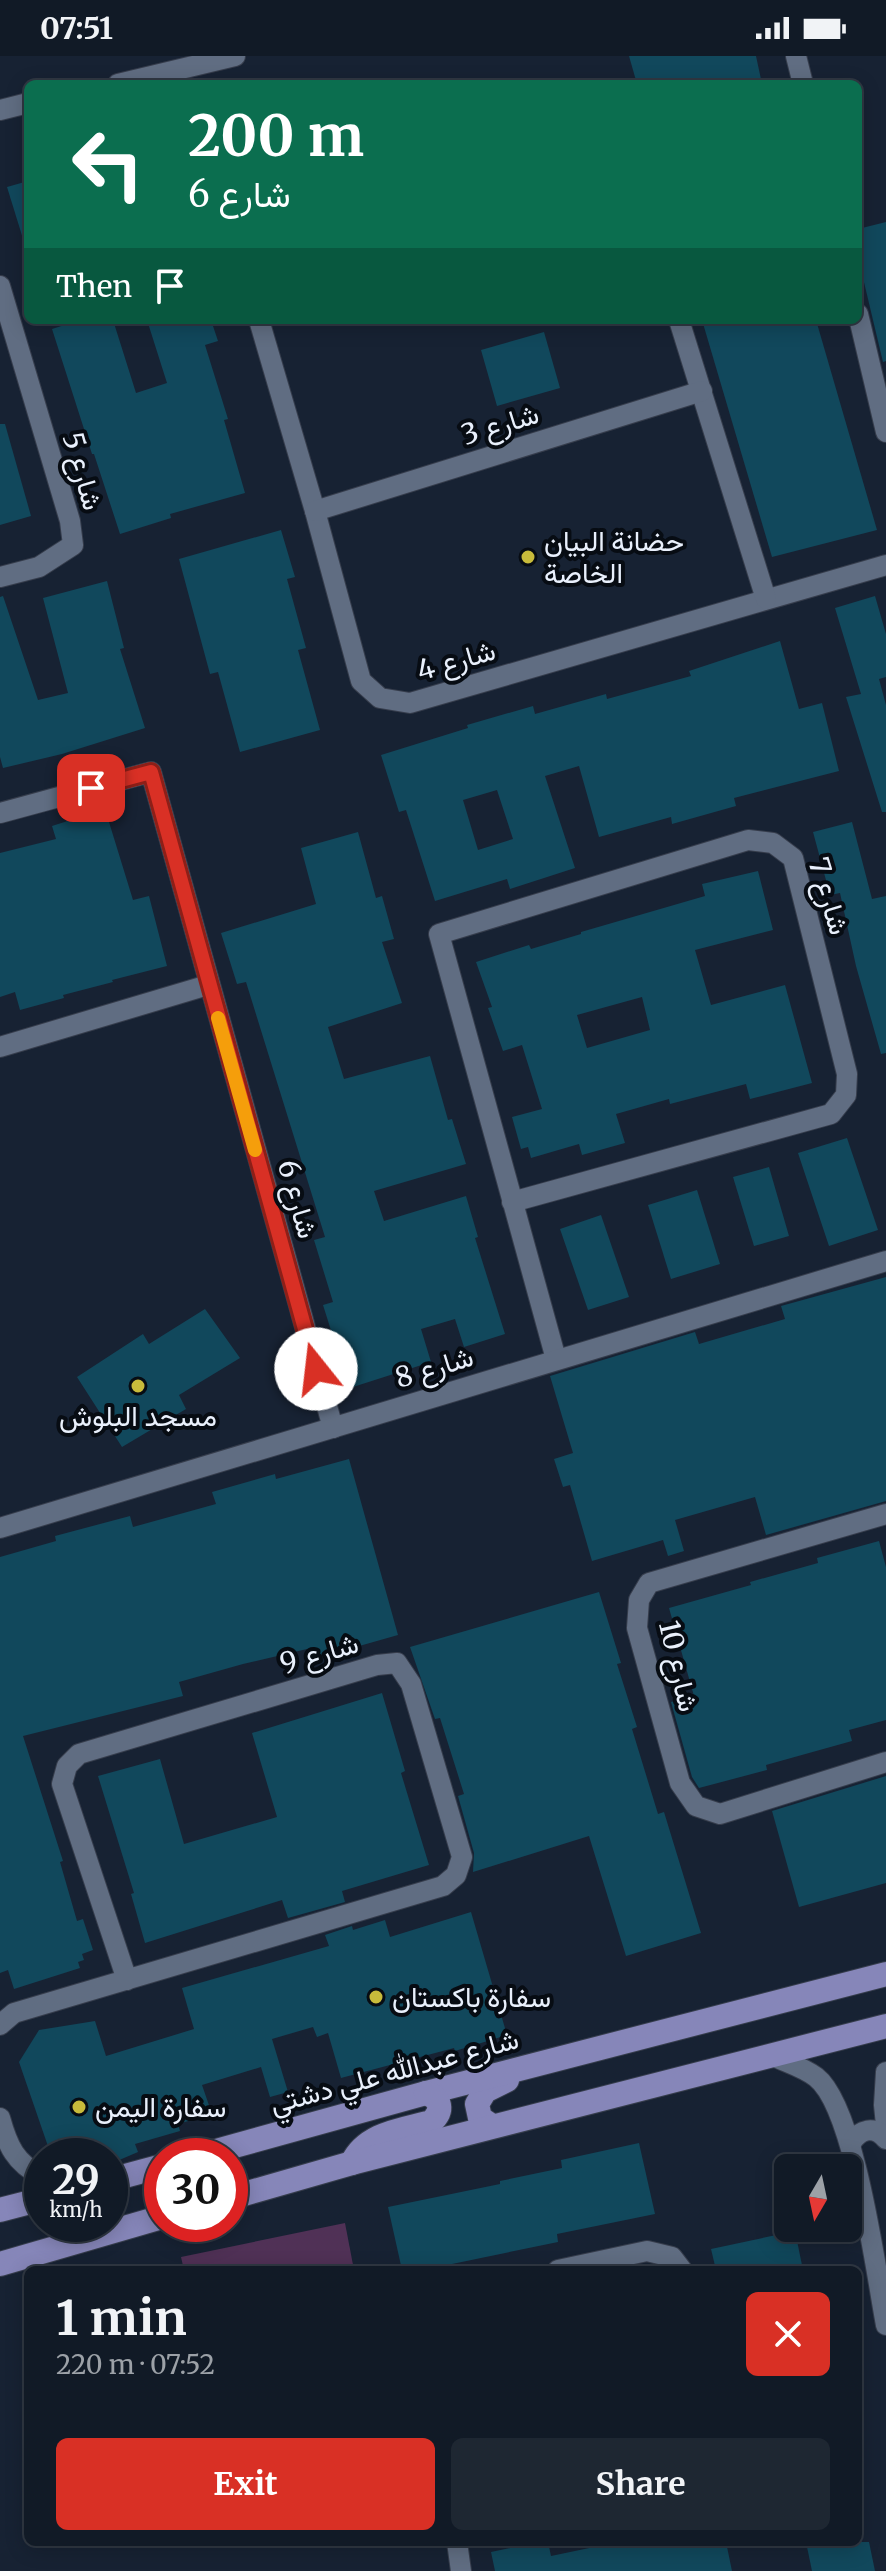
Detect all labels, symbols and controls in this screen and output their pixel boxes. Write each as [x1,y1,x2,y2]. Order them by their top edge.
text: 07:51 [40,9,113,47]
text: 200 m [188,101,364,171]
icon: left [56,112,160,216]
text: شارع 6 [188,172,291,217]
icon: arrive [148,264,192,308]
text: Then [56,267,132,305]
street label: شارع 3 [457,395,543,454]
street label: شارع 5 [54,428,111,514]
place label: حضانة البيان الخاصة [544,523,684,591]
marker: حضانة البيان الخاصة [519,548,537,566]
street label: شارع 4 [412,632,500,689]
pin [57,754,125,822]
icon: arrive [69,766,113,810]
street label: شارع 7 [799,853,858,939]
street label: شارع 6 [269,1156,326,1243]
position arrow [274,1327,358,1411]
street label: شارع 8 [391,1338,478,1397]
marker: مسجد البلوش [129,1377,147,1395]
place label: مسجد البلوش [59,1398,217,1434]
street label: شارع 10 [650,1617,707,1715]
street label: شارع 9 [276,1625,363,1682]
place label: سفارة باكستان [392,1979,551,2015]
marker: سفارة باكستان [367,1988,385,2006]
street label: شارع عبدالله علي دشتي [266,2020,524,2126]
place label: سفارة اليمن [95,2089,226,2125]
marker: سفارة اليمن [70,2098,88,2116]
speed limit sign: 30 [144,2138,248,2242]
north arrow [774,2154,862,2242]
map controls [774,2154,862,2242]
text: 29 [52,2155,100,2205]
text: km/h [50,2197,102,2222]
text: 1 min [56,2288,187,2348]
button: close [746,2292,830,2376]
text: 220 m · 07:52 [56,2348,215,2381]
button: Exit [56,2438,435,2530]
button: Share [451,2438,830,2530]

